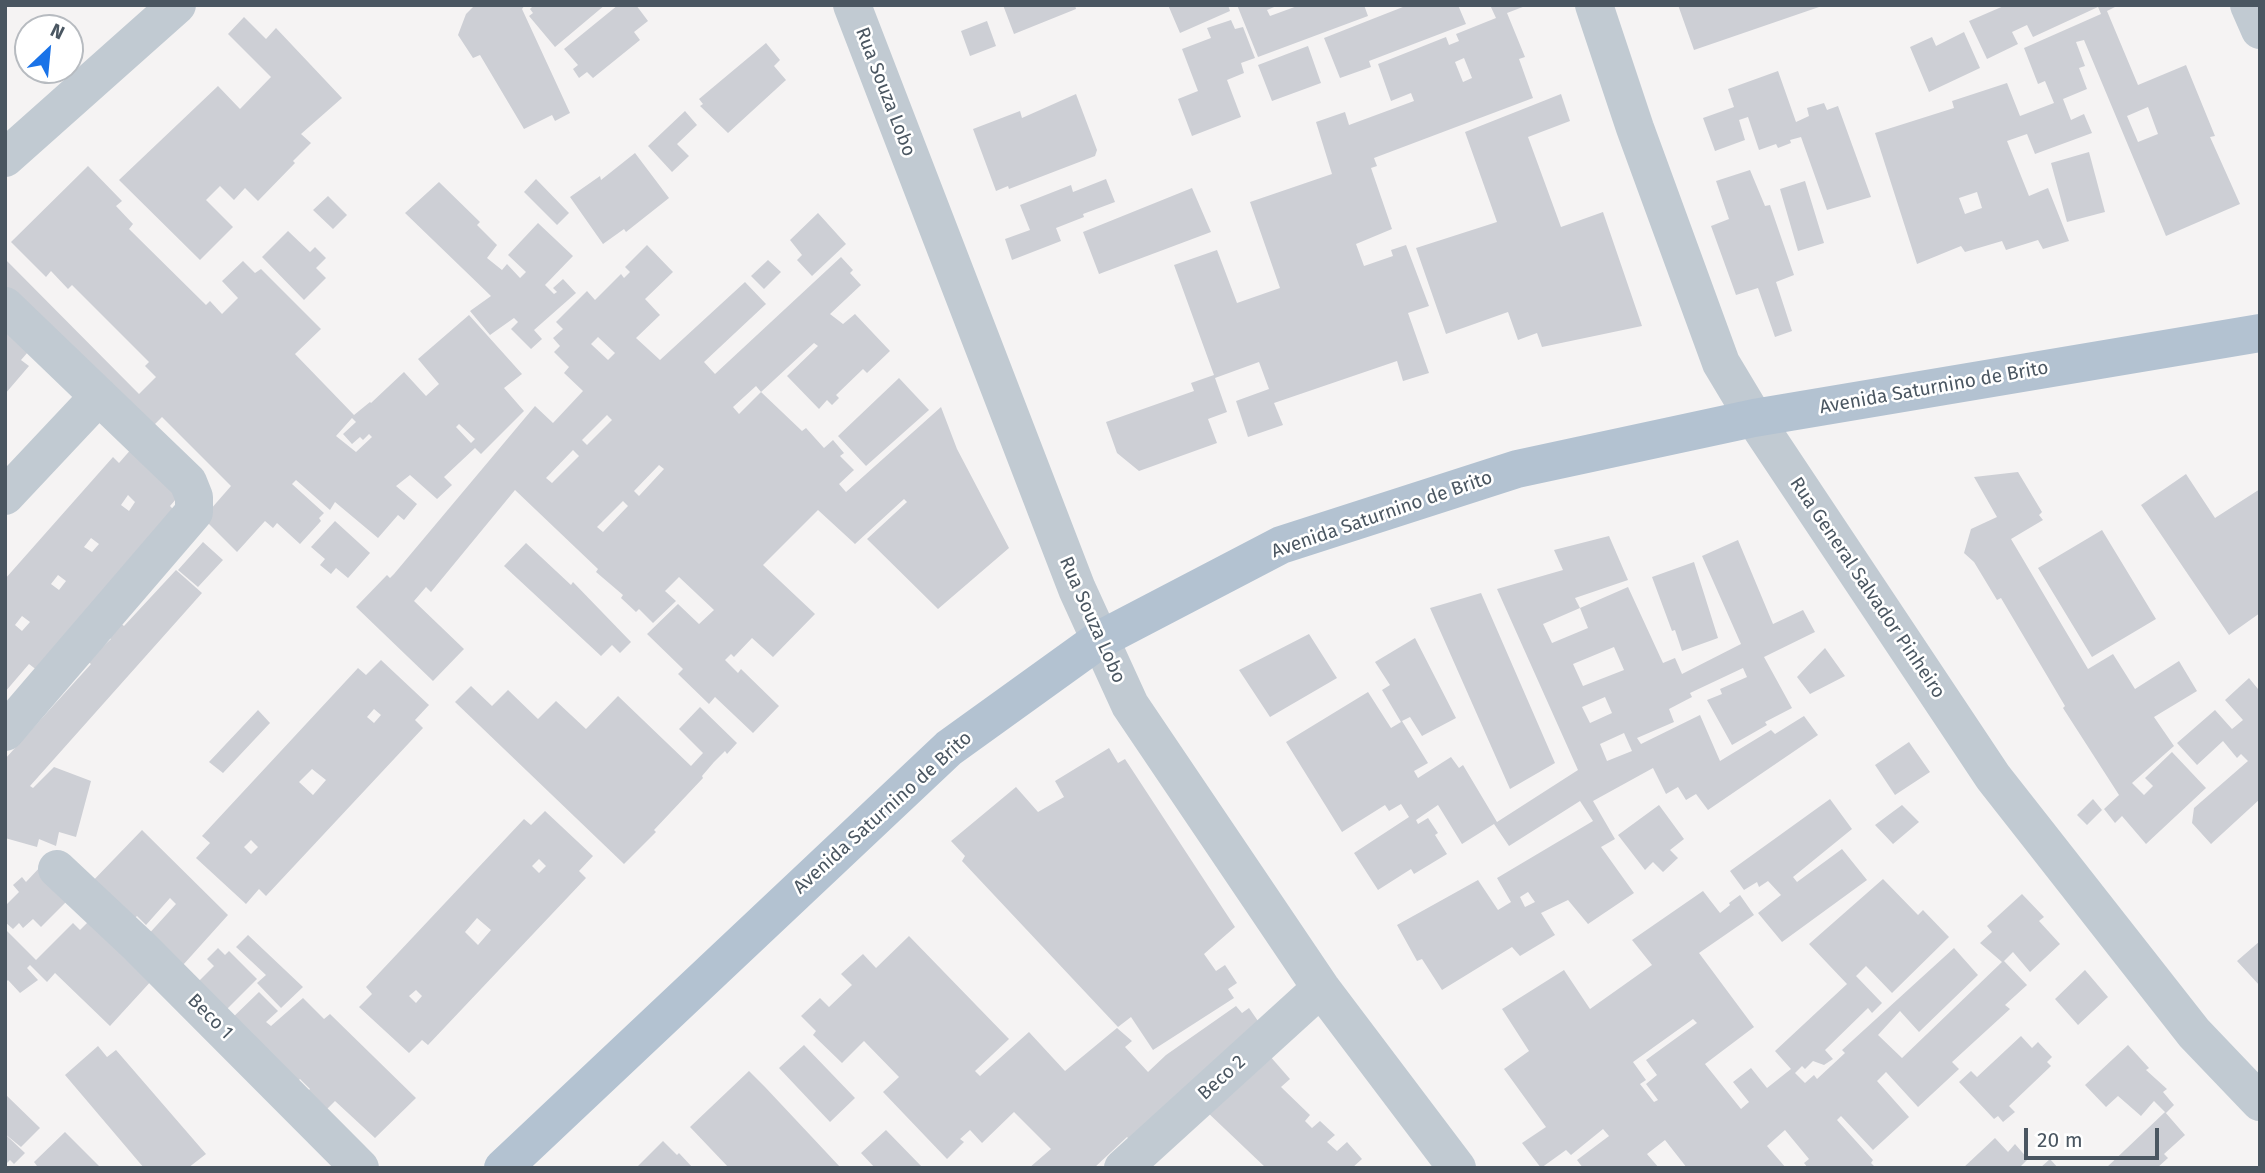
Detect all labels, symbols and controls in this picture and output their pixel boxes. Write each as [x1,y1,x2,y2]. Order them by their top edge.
north arrow [14,14,84,84]
text: N [47,18,68,45]
street label: Rua Souza Lobo [850,24,920,160]
street label: Avenida Saturnino de Brito [1818,357,2050,419]
street label: Avenida Saturnino de Brito [1269,466,1495,564]
street label: Rua General Salvador Pinheiro [1784,473,1950,703]
street label: Rua Souza Lobo [1054,553,1130,687]
street label: Avenida Saturnino de Brito [789,727,977,899]
street label: Beco 1 [183,990,237,1044]
street label: Beco 2 [1194,1051,1250,1105]
scale bar [2027,1114,2162,1158]
text: 20 m [2037,1127,2083,1153]

